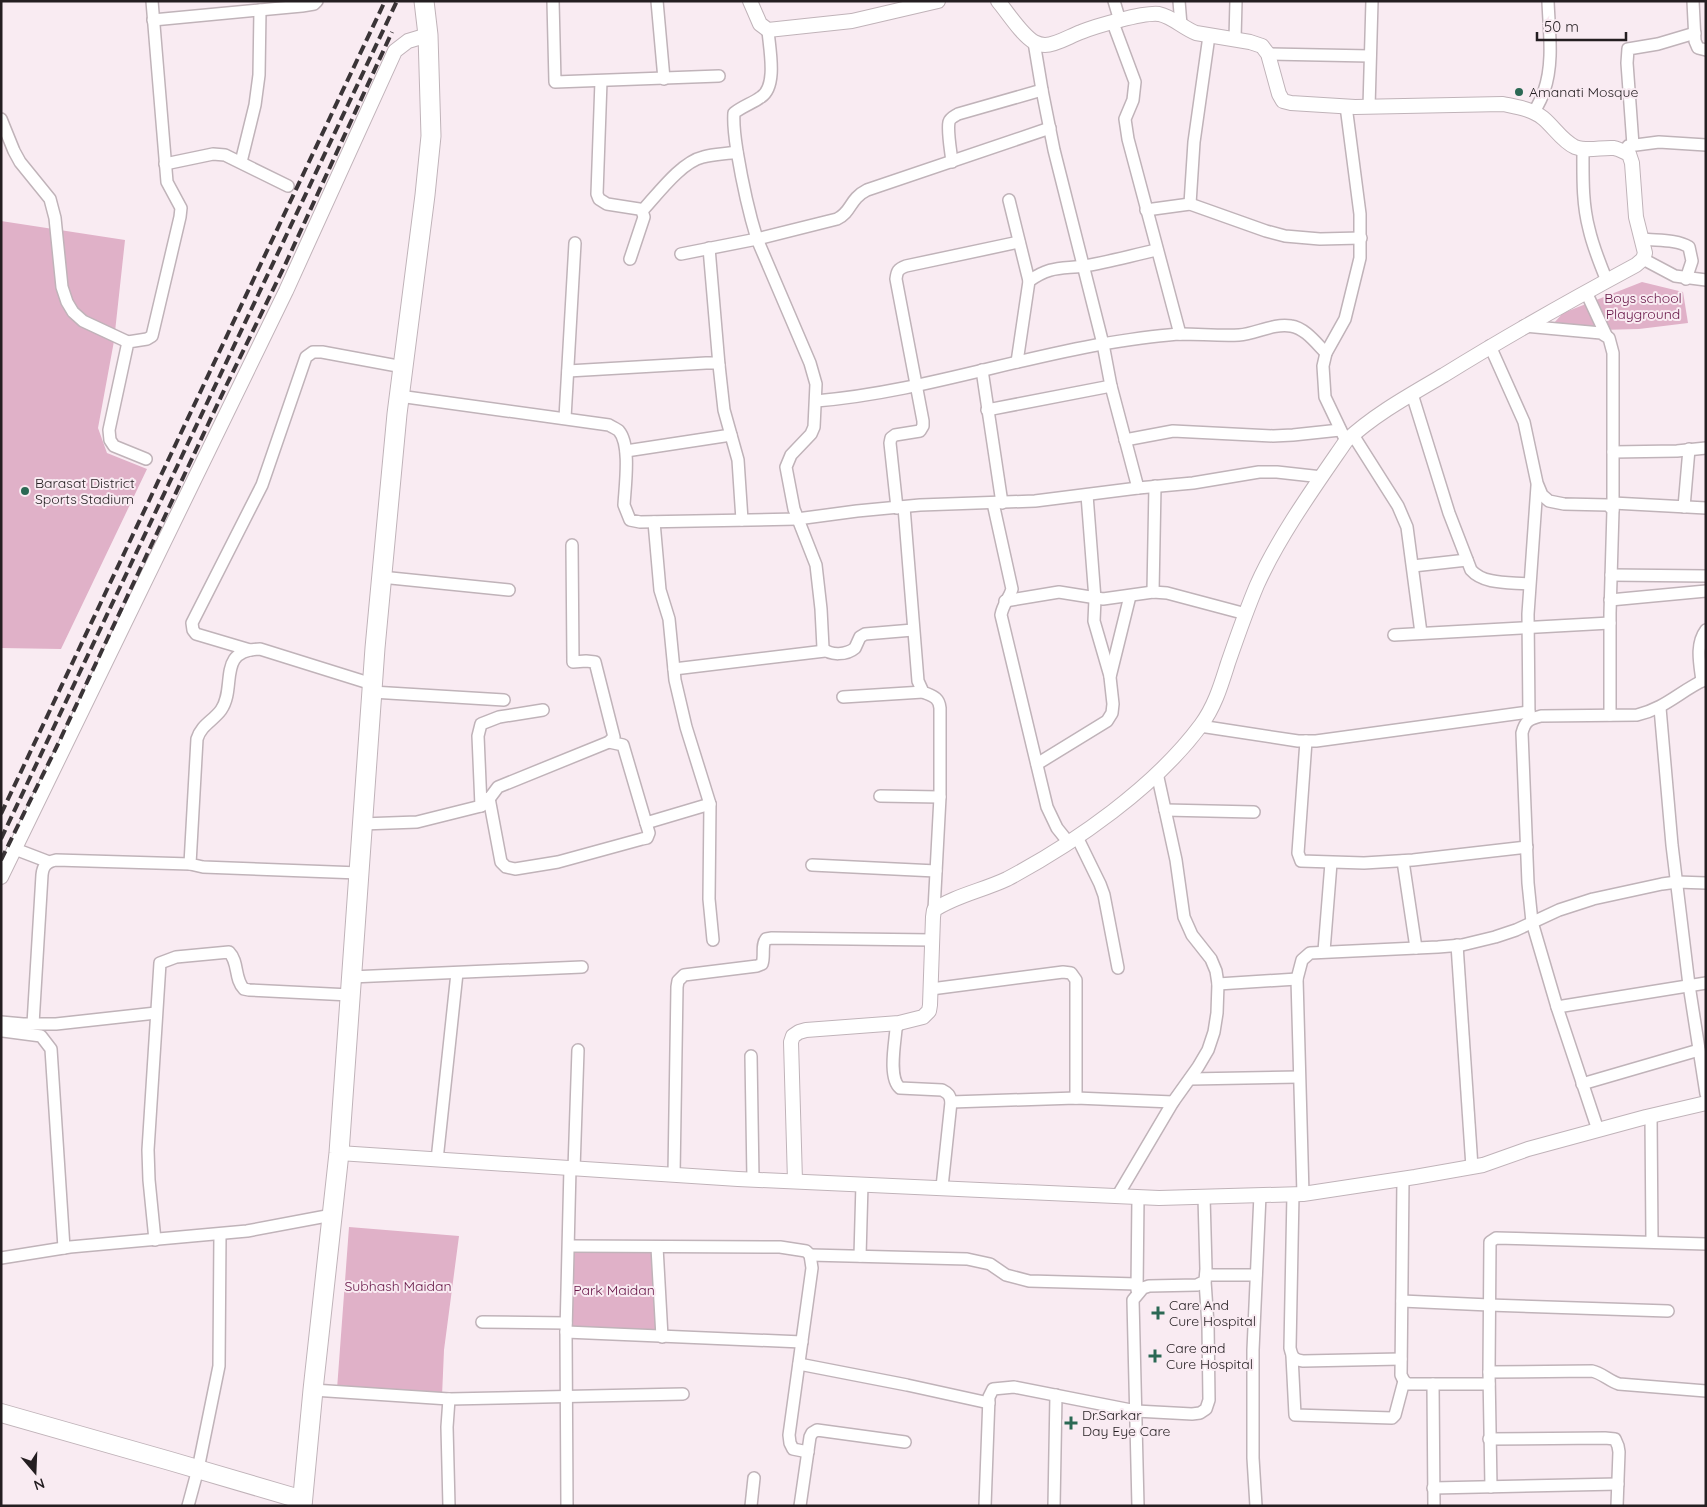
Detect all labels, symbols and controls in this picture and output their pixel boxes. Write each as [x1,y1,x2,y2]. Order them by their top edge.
scale bar [1537,10,1626,42]
text: 50 m [1544,17,1579,36]
place label: Amanati Mosque [1529,83,1638,101]
marker: Amanati Mosque [1513,86,1525,98]
park label: Boys school Playground [1604,289,1682,323]
place label: Barasat District Sports Stadium [35,474,135,508]
marker: Barasat District Sports Stadium [19,485,31,497]
park label: Subhash Maidan [344,1277,452,1295]
park label: Park Maidan [573,1281,655,1299]
place label: Care And Cure Hospital [1169,1296,1256,1330]
marker: Care And Cure Hospital [1151,1306,1165,1320]
place label: Care and Cure Hospital [1166,1339,1253,1373]
marker: Care and Cure Hospital [1148,1349,1162,1363]
place label: Dr.Sarkar Day Eye Care [1082,1406,1170,1440]
marker: Dr.Sarkar Day Eye Care [1064,1416,1078,1430]
north arrow [10,1447,60,1497]
text: N [31,1474,47,1494]

